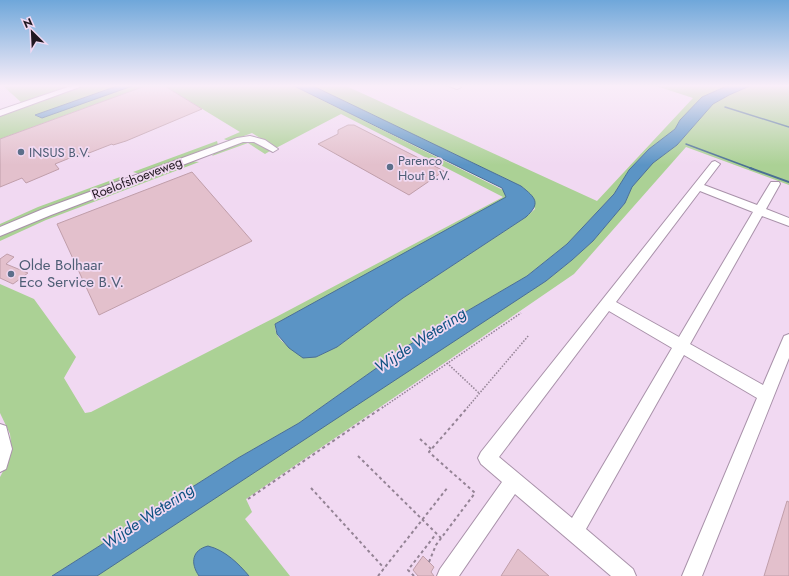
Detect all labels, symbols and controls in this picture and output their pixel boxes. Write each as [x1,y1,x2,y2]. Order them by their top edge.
north arrow [12,12,52,52]
text: N [21,14,35,32]
place label: INSUS B.V. [29,143,91,162]
marker: INSUS B.V. [16,147,26,157]
place label: Parenco Hout B.V. [398,151,450,185]
street label: Roelofshoeveweg [89,152,185,204]
marker: Parenco Hout B.V. [385,162,395,172]
place label: Olde Bolhaar Eco Service B.V. [19,254,124,293]
marker: Olde Bolhaar Eco Service B.V. [6,269,16,279]
water label: Wijde Wetering [370,302,470,378]
water label: Wijde Wetering [98,478,198,554]

